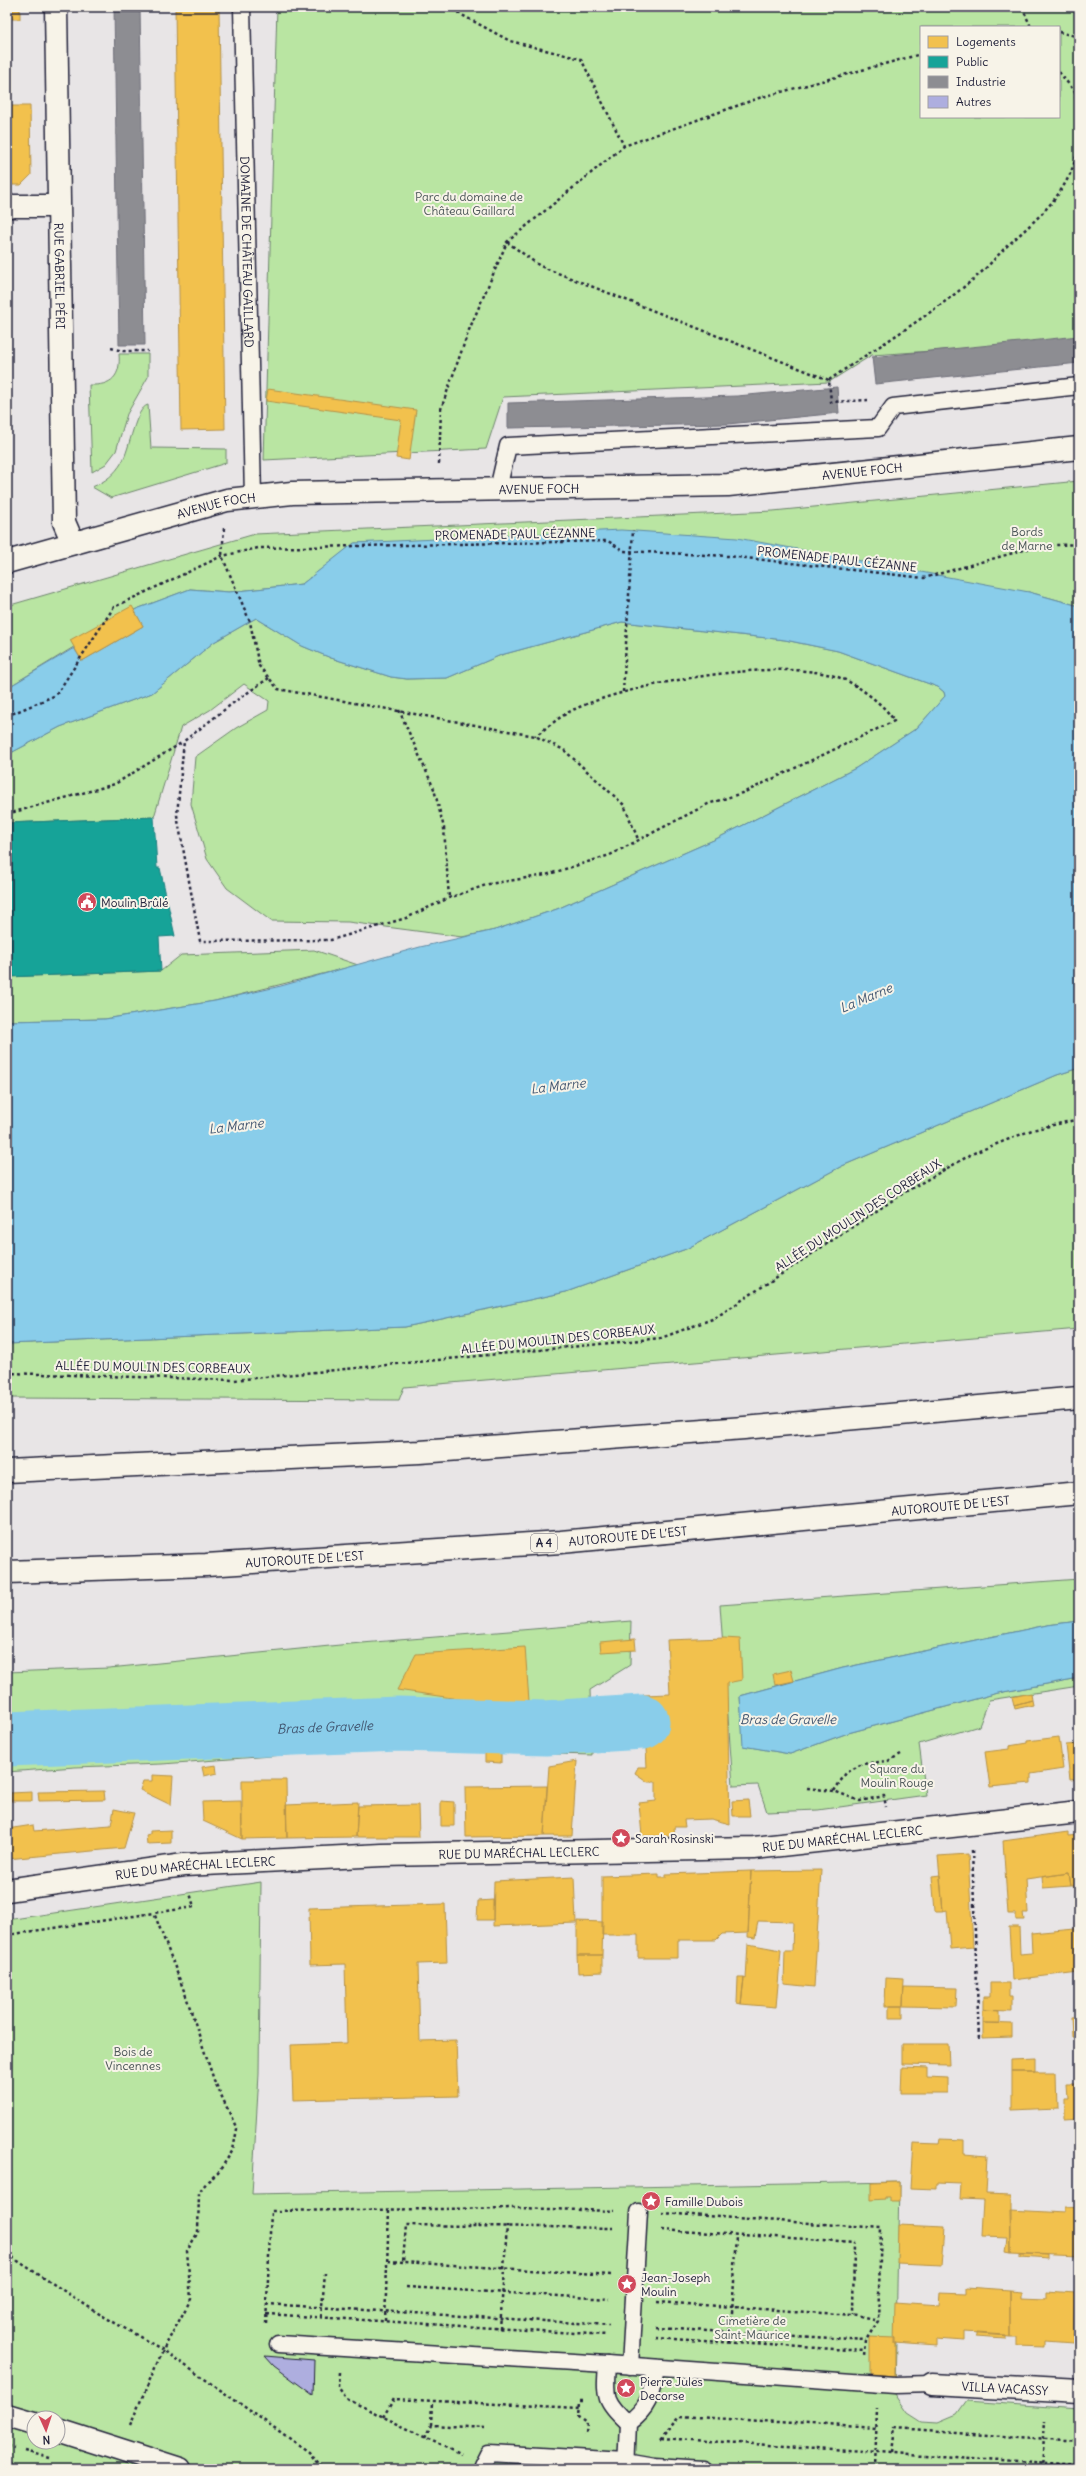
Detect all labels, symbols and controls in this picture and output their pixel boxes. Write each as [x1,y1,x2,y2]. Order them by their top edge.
legend [920,26,1060,118]
text: Logements [956,34,1016,49]
text: Public [956,54,988,69]
text: Industrie [956,74,1006,89]
text: Autres [956,94,991,109]
street label: DOMAINE DE CHÂTEAU GAILLARD [238,156,257,348]
park label: Parc du domaine de Château Gaillard [415,189,523,218]
street label: RUE GABRIEL PÉRI [52,223,69,329]
street label: AVENUE FOCH [821,459,904,483]
street label: AVENUE FOCH [498,480,580,497]
street label: AVENUE FOCH [175,489,257,521]
park label: Bords de Marne [1001,524,1053,553]
street label: PROMENADE PAUL CÉZANNE [435,525,595,543]
street label: PROMENADE PAUL CÉZANNE [756,543,918,575]
public building icon: Moulin Brûlé [76,891,98,913]
place label: Moulin Brûlé [101,895,169,910]
water label: La Marne [837,979,896,1017]
water label: La Marne [530,1074,587,1098]
water label: La Marne [208,1114,265,1138]
street label: ALLÉE DU MOULIN DES CORBEAUX [772,1155,944,1274]
street label: ALLÉE DU MOULIN DES CORBEAUX [460,1321,656,1357]
street label: ALLÉE DU MOULIN DES CORBEAUX [55,1358,251,1376]
street label: AUTOROUTE DE L’EST [890,1492,1010,1518]
street label: AUTOROUTE DE L’EST [568,1523,688,1549]
road number: A 4 [531,1534,557,1552]
street label: AUTOROUTE DE L’EST [245,1547,365,1570]
water label: Bras de Gravelle [740,1711,837,1728]
water label: Bras de Gravelle [276,1716,374,1737]
park label: Square du Moulin Rouge [861,1761,933,1790]
street label: RUE DU MARÉCHAL LECLERC [761,1822,923,1855]
place icon: Sarah Rosinski [610,1827,632,1849]
place label: Sarah Rosinski [635,1831,714,1846]
street label: RUE DU MARÉCHAL LECLERC [438,1843,600,1861]
street label: RUE DU MARÉCHAL LECLERC [114,1853,276,1882]
park label: Bois de Vincennes [105,2044,161,2073]
place icon: Famille Dubois [640,2190,662,2212]
place label: Famille Dubois [665,2194,743,2209]
place label: Jean-Joseph Moulin [641,2270,710,2299]
place icon: Jean-Joseph Moulin [616,2273,638,2295]
park label: Cimetière de Saint-Maurice [714,2313,790,2342]
place label: Pierre Jules Decorse [640,2374,703,2403]
place icon: Pierre Jules Decorse [615,2377,637,2399]
street label: VILLA VACASSY [961,2378,1049,2398]
north arrow [26,2410,66,2450]
text: N [42,2433,51,2447]

